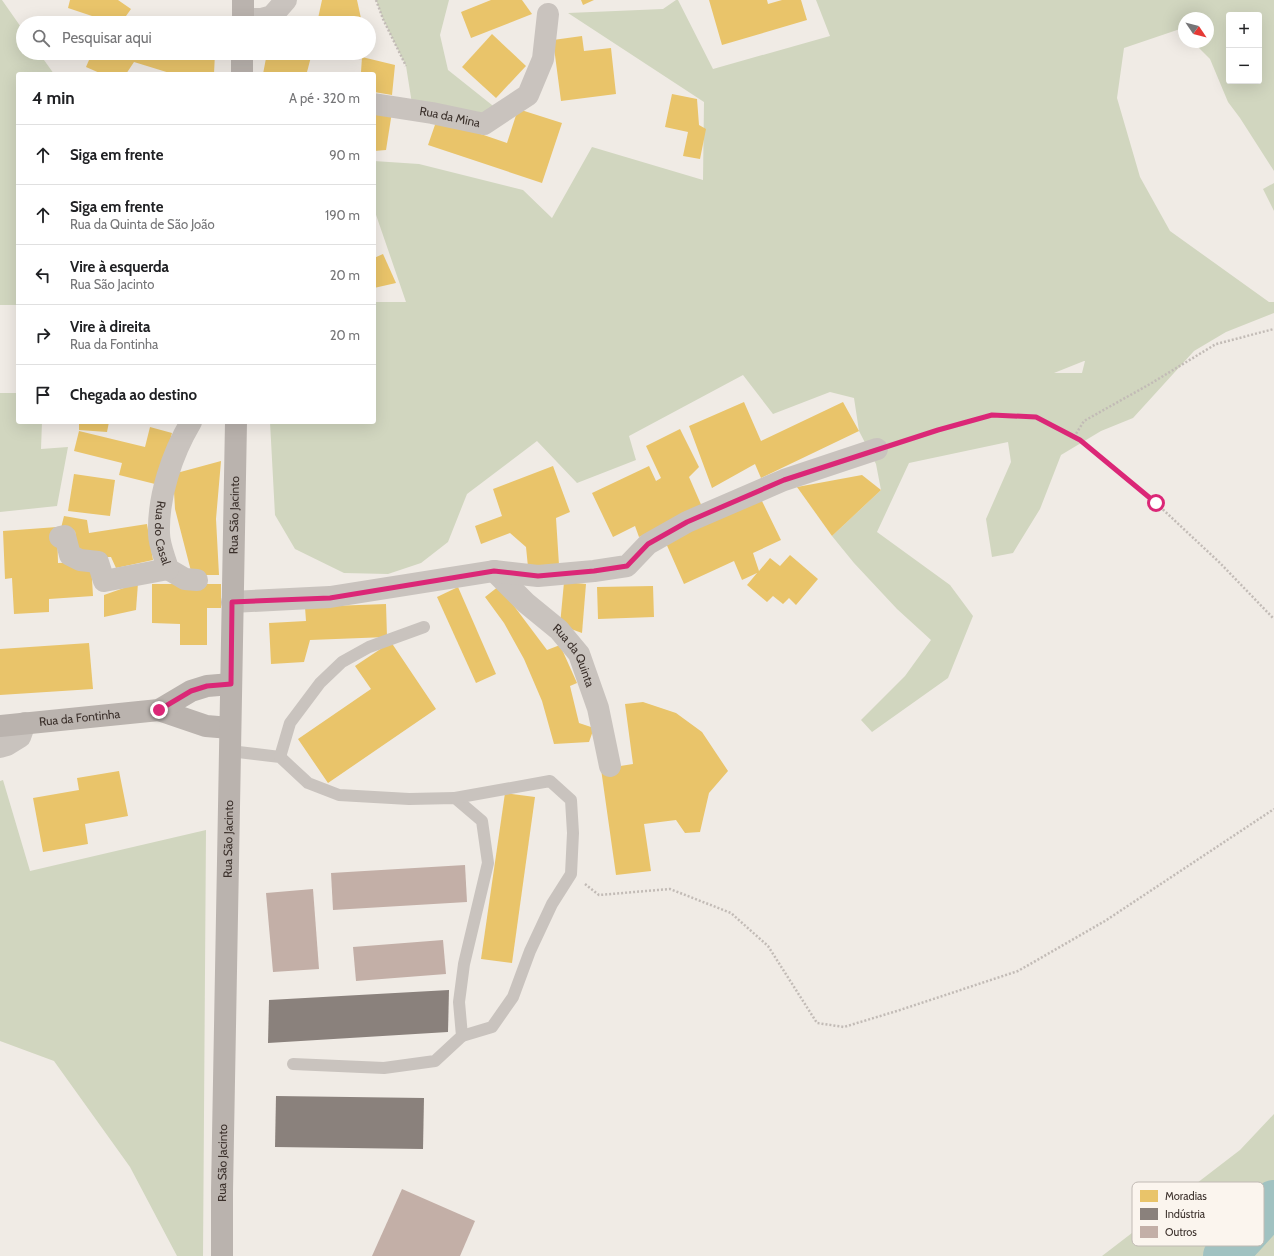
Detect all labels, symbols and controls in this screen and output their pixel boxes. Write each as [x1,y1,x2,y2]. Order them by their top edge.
north arrow [1178,12,1214,48]
map controls [1226,12,1262,84]
button: + [1226,12,1262,48]
search box [16,16,376,60]
icon: search [30,27,52,49]
text: Pesquisar aqui [62,29,152,47]
button: − [1226,48,1262,84]
text: 4 min [32,88,75,108]
text: A pé · 320 m [289,90,360,106]
street label: Rua da Mina [419,103,482,130]
icon: ahead [32,144,54,166]
text: Siga em frente [70,146,163,164]
text: 90 m [329,147,360,163]
text: Siga em frente [70,198,163,216]
icon: ahead [32,204,54,226]
text: 190 m [325,207,360,223]
text: Rua da Quinta de São João [70,216,215,232]
text: Vire à esquerda [70,258,169,276]
icon: left [32,264,54,286]
text: 20 m [330,267,360,283]
text: Rua São Jacinto [70,276,154,292]
text: Vire à direita [70,318,151,336]
icon: right [32,324,54,346]
text: 20 m [330,327,360,343]
text: Rua da Fontinha [70,336,158,352]
icon: arrive [32,384,54,406]
text: Chegada ao destino [70,386,197,404]
street label: Rua São Jacinto [226,476,242,554]
route start [1147,494,1165,512]
street label: Rua do Casal [152,500,174,567]
street label: Rua da Quinta [550,620,598,689]
route end [150,701,168,719]
street label: Rua da Fontinha [38,706,121,729]
street label: Rua São Jacinto [220,800,236,878]
street label: Rua São Jacinto [214,1124,230,1202]
legend [1132,1182,1264,1246]
text: Moradias [1165,1189,1207,1203]
text: Indústria [1165,1207,1206,1221]
text: Outros [1165,1225,1197,1239]

